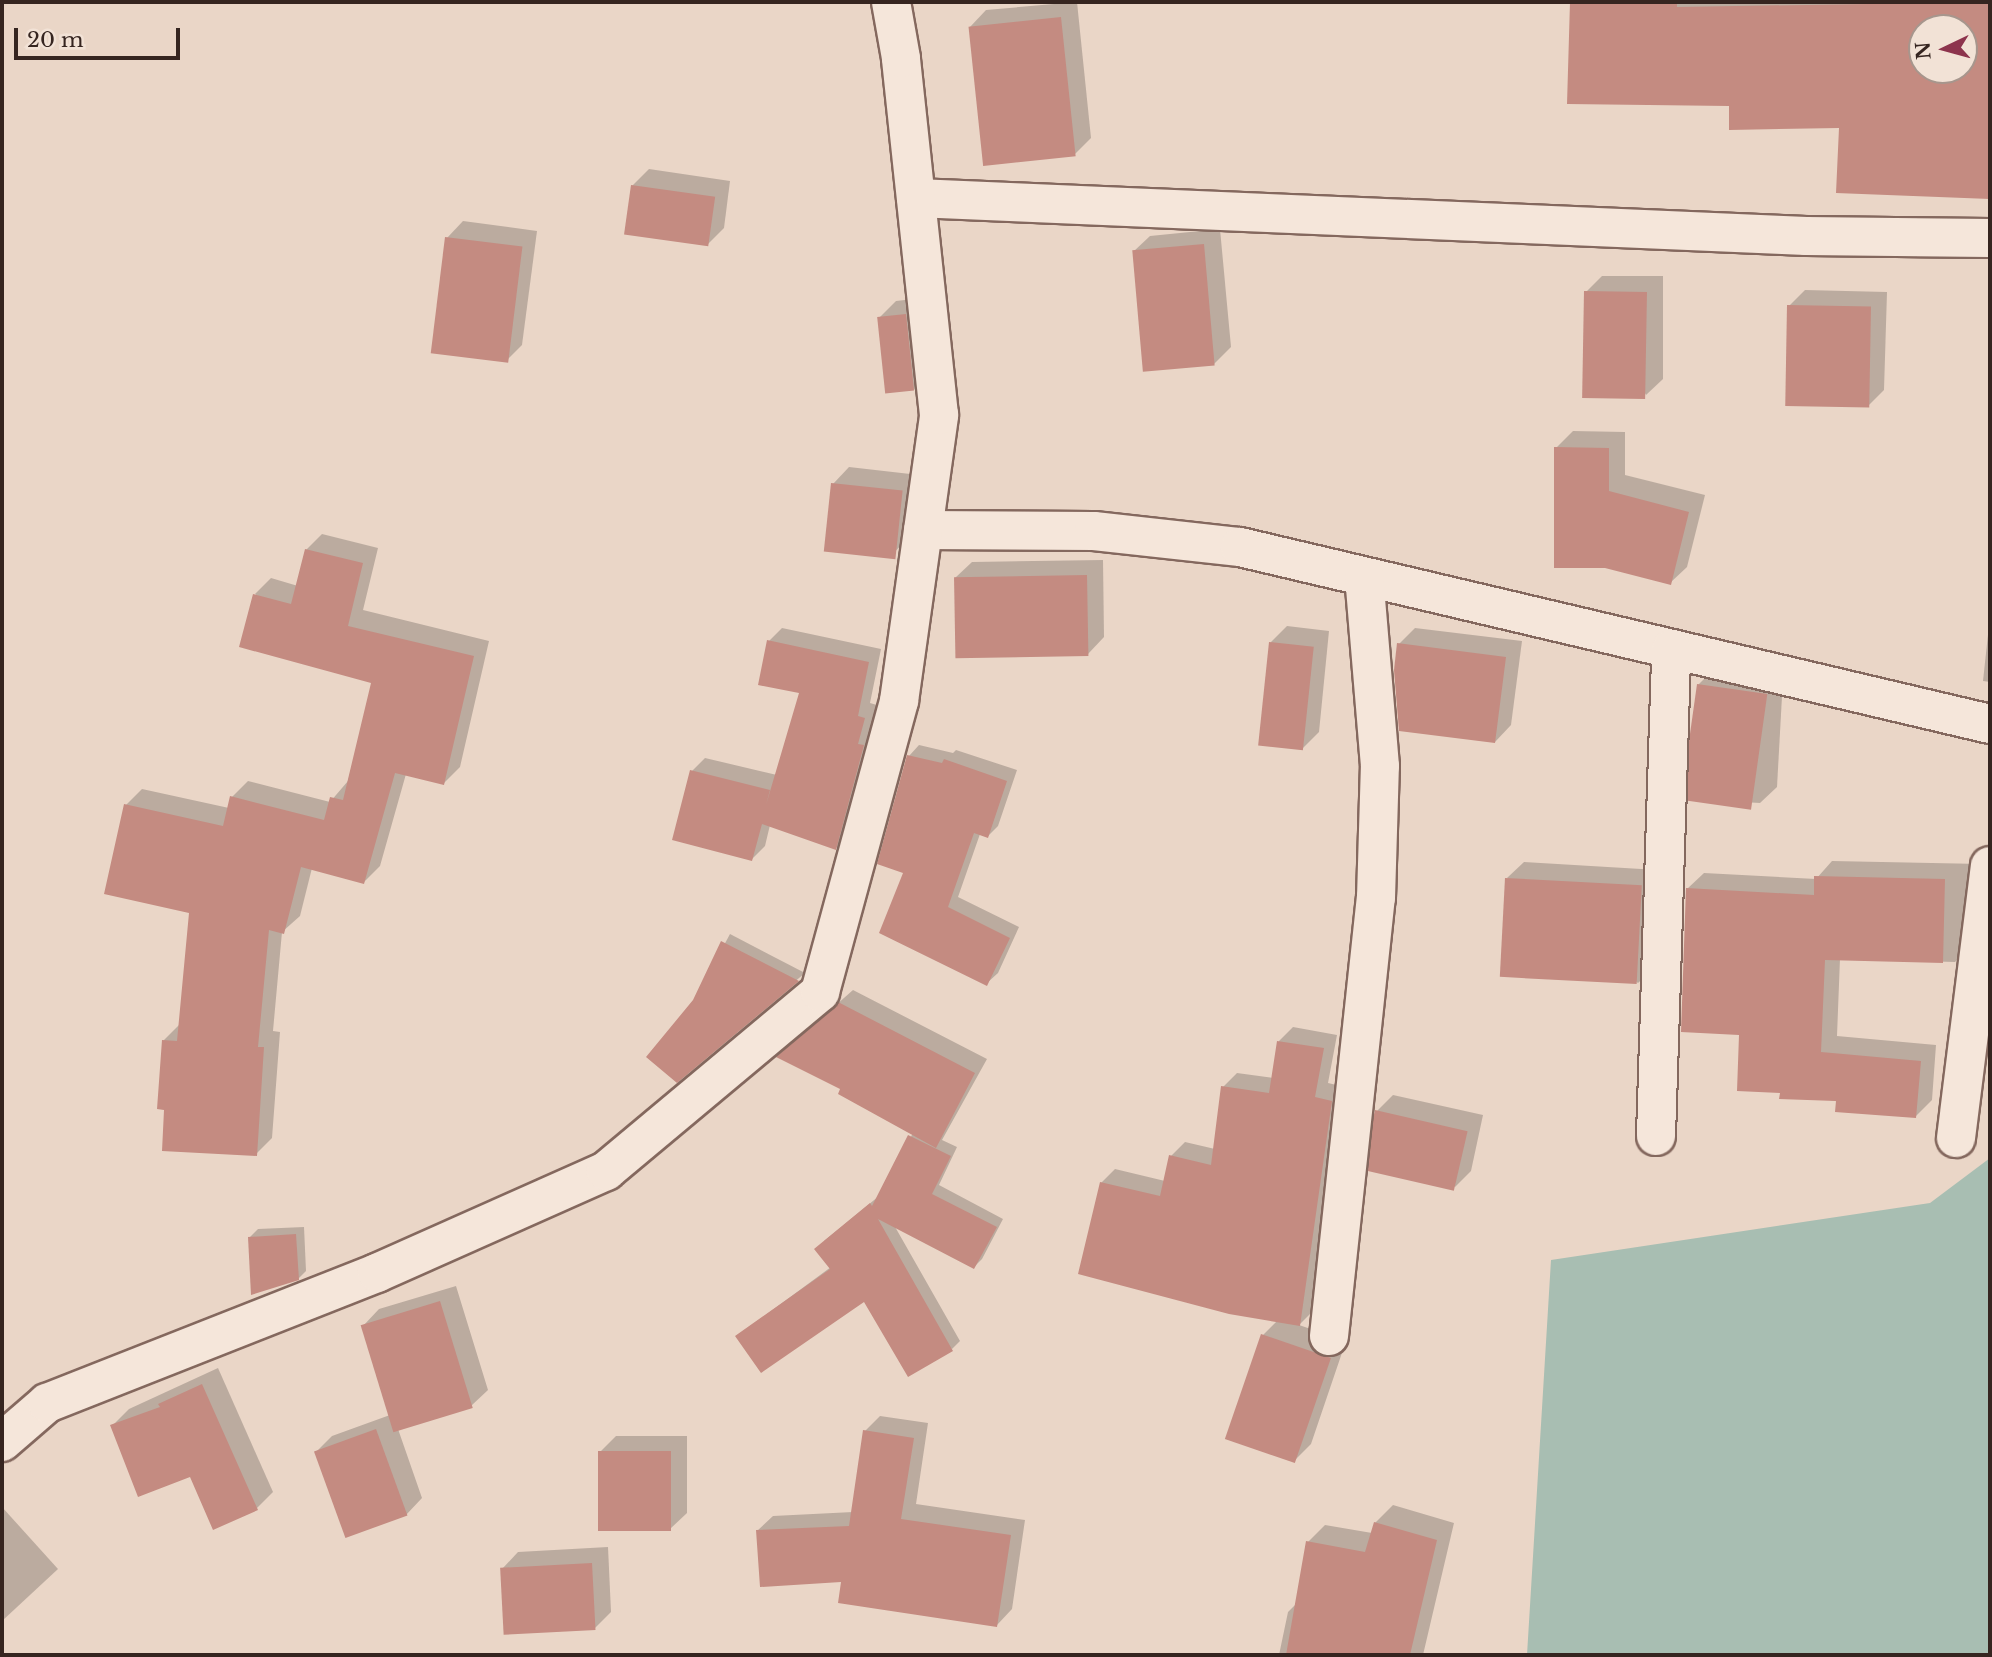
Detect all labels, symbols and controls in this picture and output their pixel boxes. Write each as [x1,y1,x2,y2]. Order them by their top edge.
scale bar [18,14,184,58]
north arrow [1908,14,1978,84]
text: 20 m [27,27,84,53]
text: N [1911,41,1936,61]

